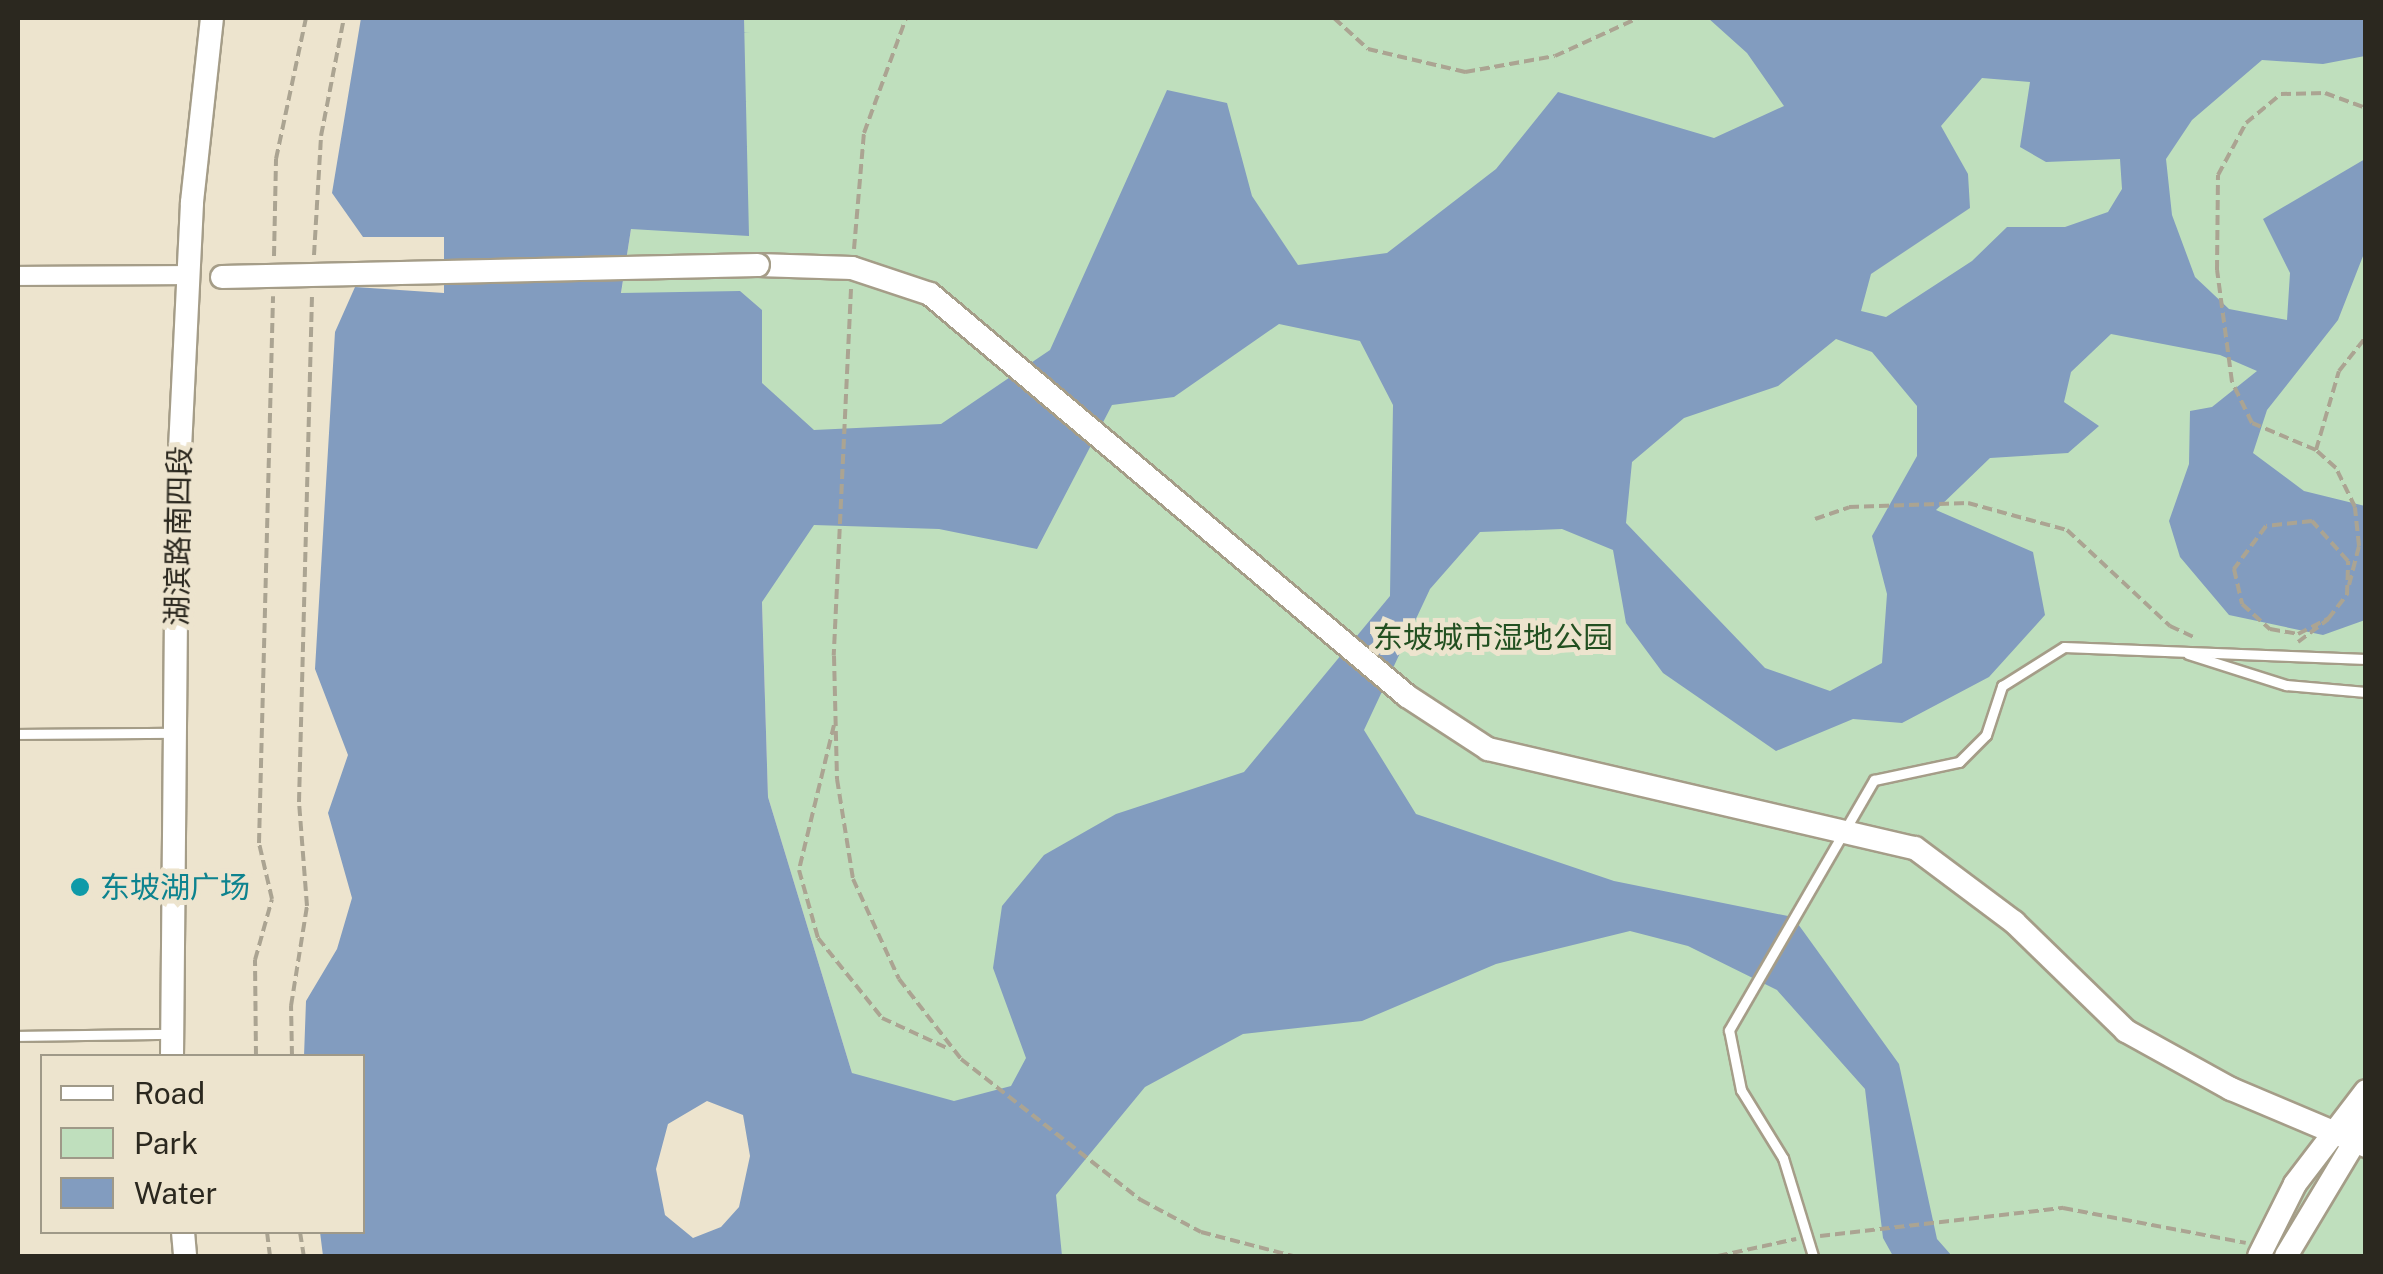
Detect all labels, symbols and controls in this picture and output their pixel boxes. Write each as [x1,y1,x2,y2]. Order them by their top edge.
street label: 湖滨路南四段 [158,446,198,626]
park label: 东坡城市湿地公园 [1373,619,1613,655]
place label: 东坡湖广场 [100,869,250,905]
marker: 东坡湖广场 [69,876,91,898]
legend [40,1054,365,1234]
text: Road [134,1075,205,1111]
text: Park [134,1125,198,1161]
text: Water [134,1175,217,1211]

